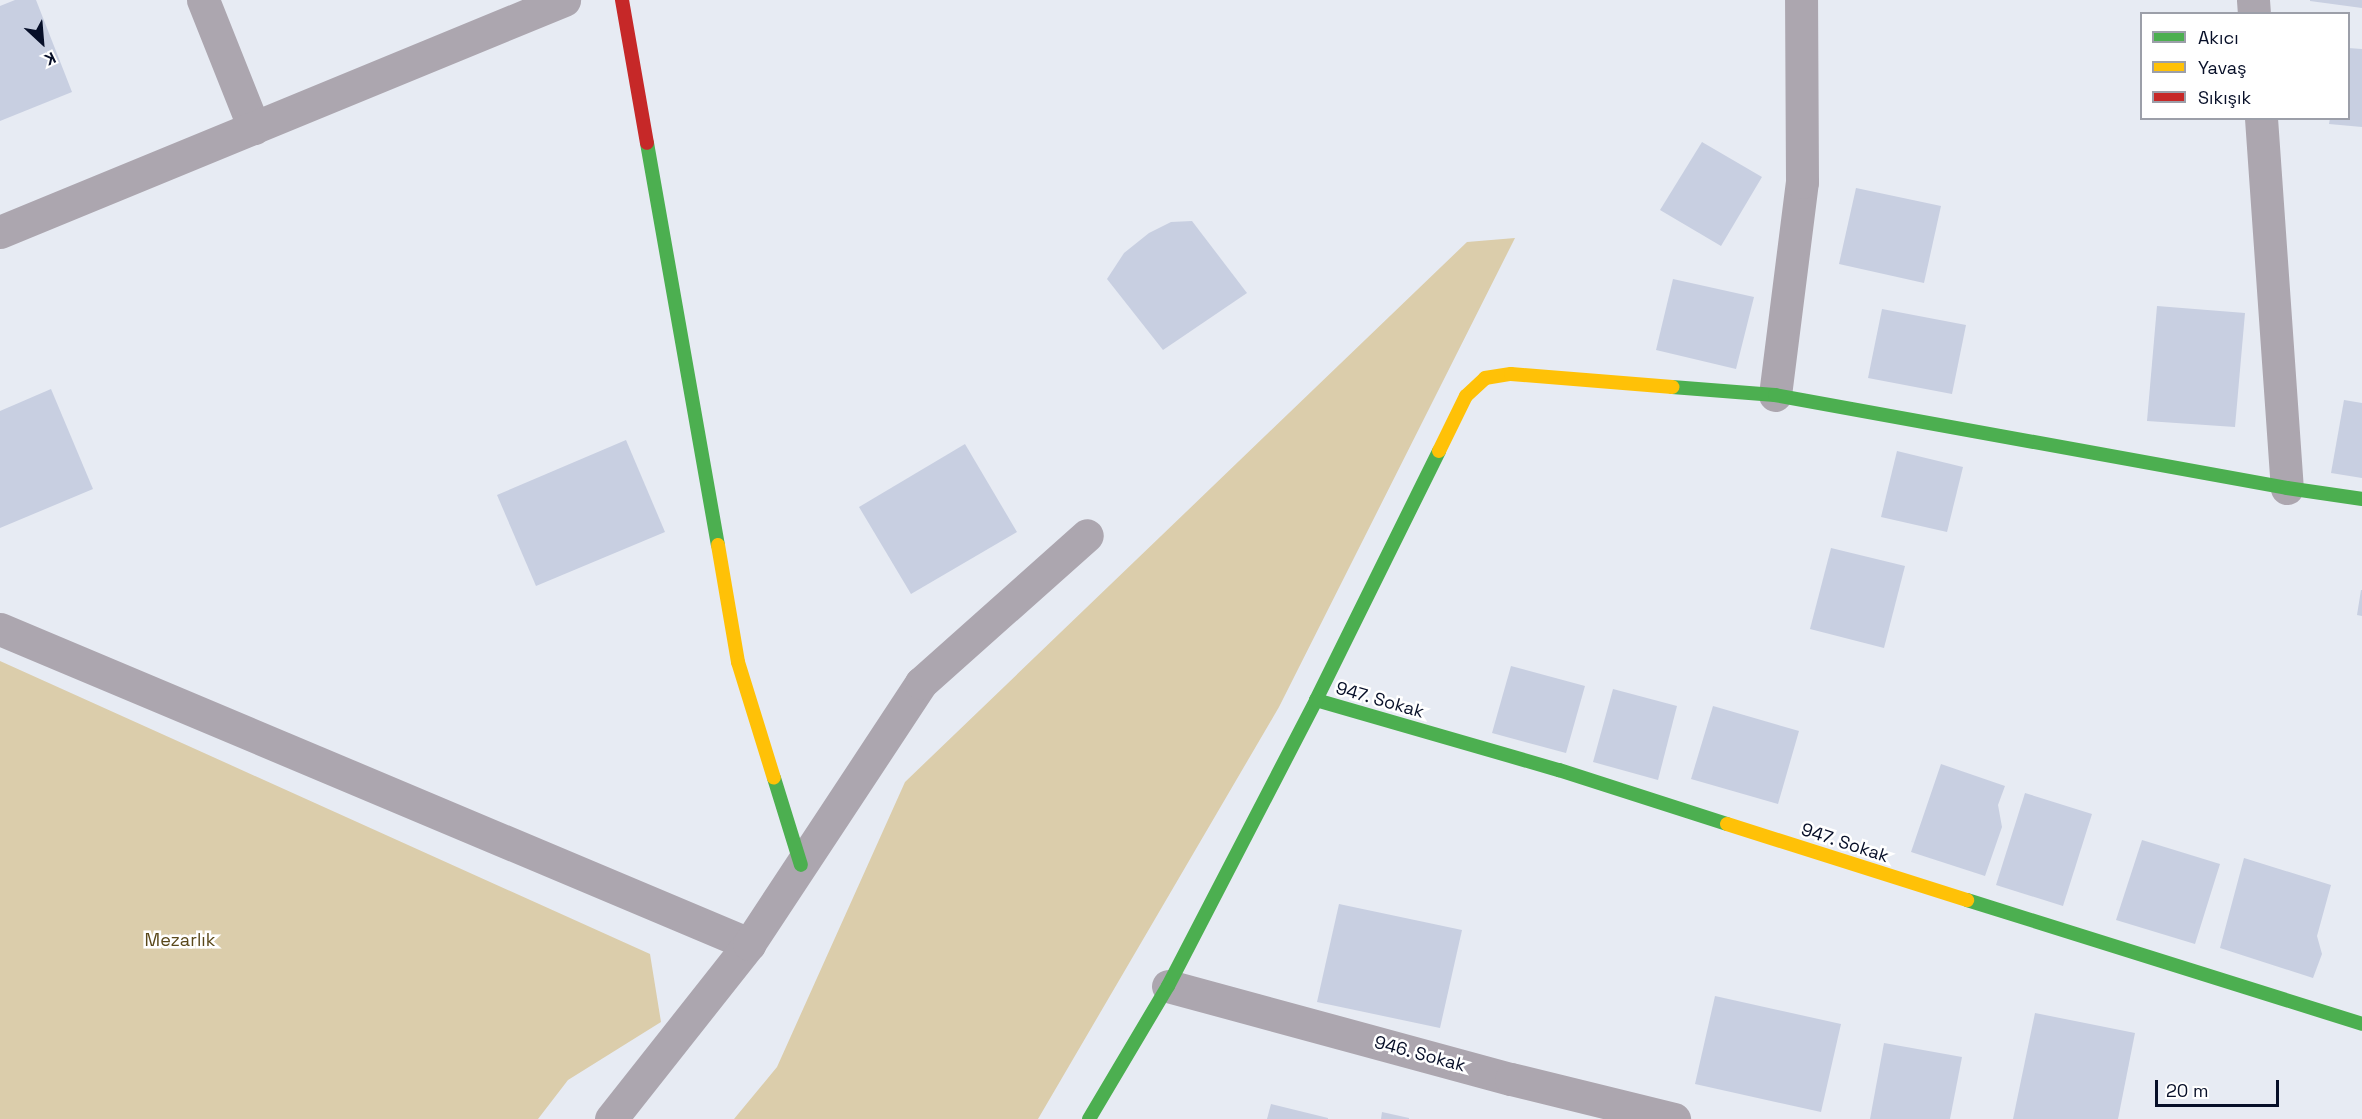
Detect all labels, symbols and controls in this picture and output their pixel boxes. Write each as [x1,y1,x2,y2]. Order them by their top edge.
north arrow [12,12,72,72]
legend [2140,12,2350,120]
text: Akıcı [2198,26,2239,49]
text: K [41,47,59,70]
text: Yavaş [2198,56,2247,79]
text: Sıkışık [2198,86,2251,109]
street label: 947. Sokak [1333,677,1427,723]
street label: 947. Sokak [1798,819,1892,867]
park label: Mezarlık [145,929,215,951]
street label: 946. Sokak [1372,1031,1468,1077]
scale bar [2158,1068,2282,1106]
text: 20 m [2166,1079,2209,1102]

